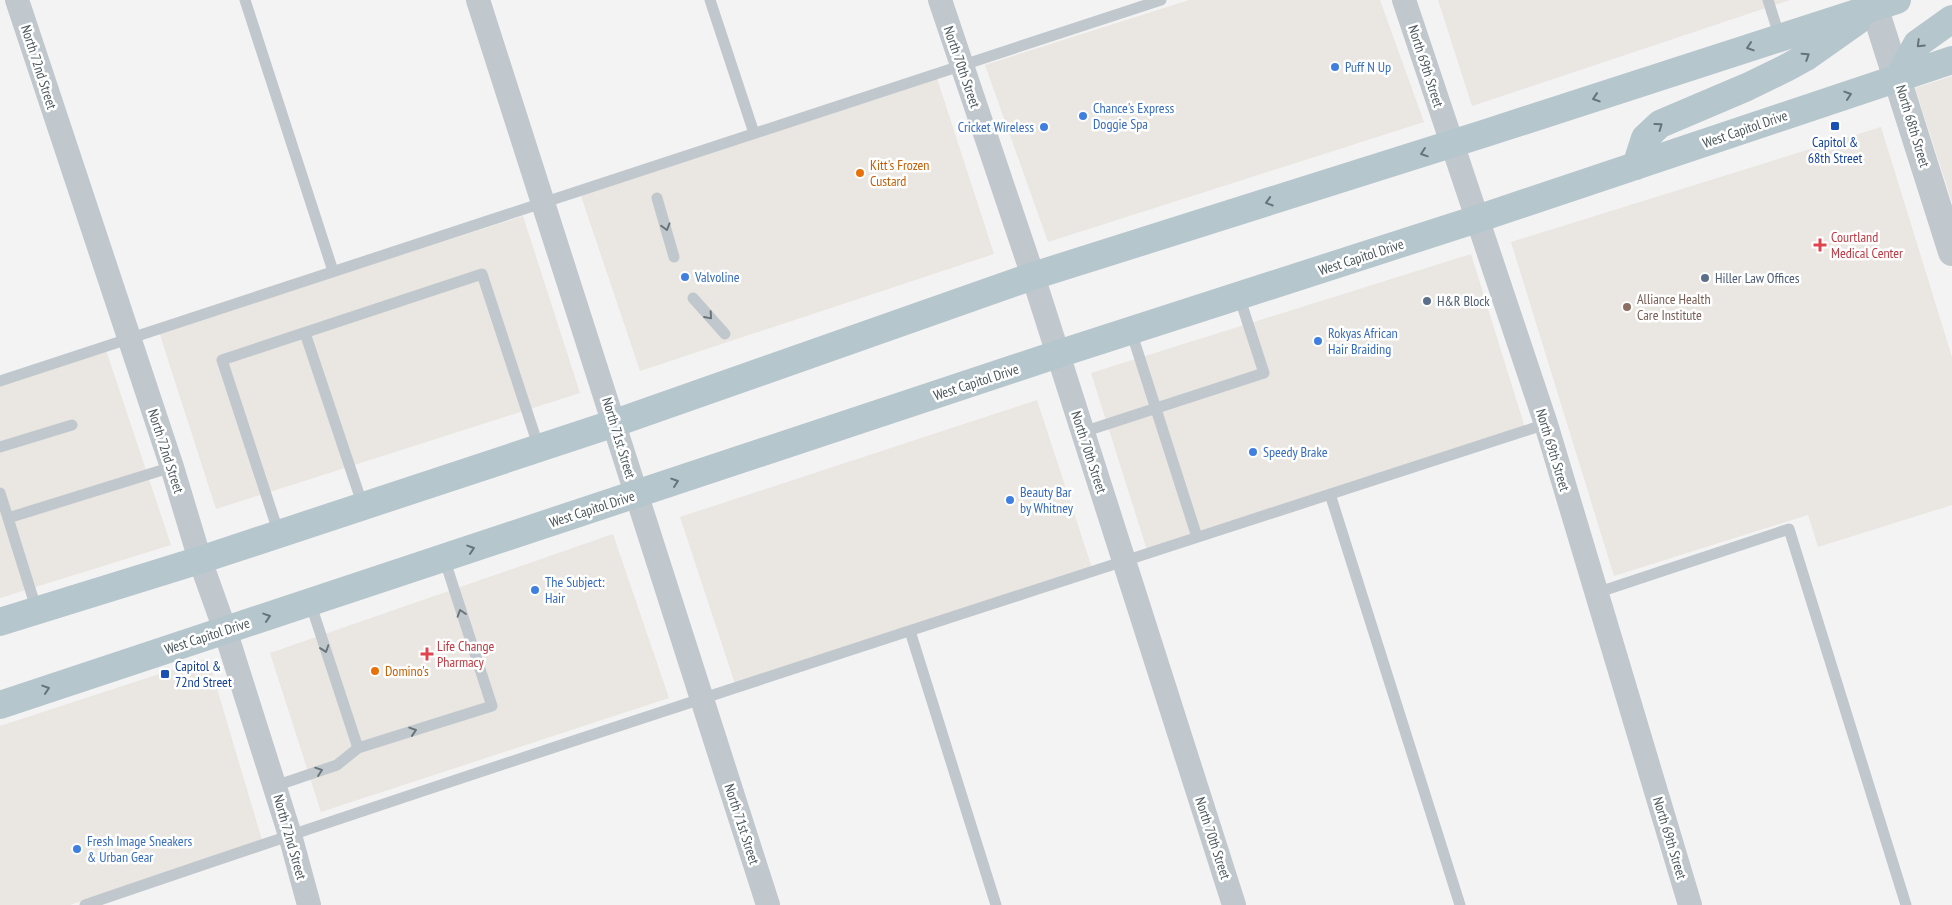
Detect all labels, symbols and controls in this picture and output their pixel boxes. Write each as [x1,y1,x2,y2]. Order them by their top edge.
street label: North 72nd Street [17,23,61,112]
street label: North 69th Street [1404,23,1448,109]
street label: North 70th Street [940,24,984,110]
one-way arrow [1917,38,1926,47]
one-way arrow [1747,42,1755,52]
one-way arrow [1800,53,1809,63]
place label: Puff N Up [1345,58,1391,76]
marker: Puff N Up [1329,61,1341,73]
street label: North 68th Street [1892,83,1934,170]
one-way arrow [1843,90,1852,100]
one-way arrow [1592,92,1600,102]
place label: Chance's Express Doggie Spa [1093,99,1174,133]
street label: West Capitol Drive [1700,106,1790,152]
marker: Chance's Express Doggie Spa [1077,110,1089,122]
place label: Cricket Wireless [958,118,1034,136]
marker: Capitol & 68th Street [1829,120,1841,132]
marker: Cricket Wireless [1038,121,1050,133]
one-way arrow [1653,123,1663,132]
place label: Capitol & 68th Street [1808,133,1862,167]
one-way arrow [1421,147,1429,157]
place label: Kitt's Frozen Custard [870,156,929,190]
marker: Kitt's Frozen Custard [854,167,866,179]
one-way arrow [1266,196,1274,206]
one-way arrow [660,223,670,231]
place label: Courtland Medical Center [1831,228,1903,262]
street label: West Capitol Drive [1316,235,1406,279]
marker: Courtland Medical Center [1813,238,1827,252]
place label: Valvoline [694,268,740,286]
place label: Hiller Law Offices [1715,269,1800,287]
marker: Valvoline [679,271,691,283]
marker: Hiller Law Offices [1699,272,1711,284]
place label: Alliance Health Care Institute [1637,290,1711,324]
place label: H&R Block [1437,292,1490,310]
marker: H&R Block [1421,295,1433,307]
marker: Alliance Health Care Institute [1621,301,1633,313]
one-way arrow [704,310,712,319]
place label: Rokyas African Hair Braiding [1328,324,1398,358]
marker: Rokyas African Hair Braiding [1312,335,1324,347]
street label: West Capitol Drive [931,360,1021,404]
street label: North 71st Street [598,395,640,481]
street label: North 72nd Street [144,407,188,496]
street label: North 69th Street [1532,407,1574,494]
street label: North 70th Street [1067,409,1111,495]
place label: Speedy Brake [1263,443,1328,461]
marker: Speedy Brake [1247,446,1259,458]
one-way arrow [671,477,679,487]
place label: Beauty Bar by Whitney [1020,483,1074,517]
street label: West Capitol Drive [547,487,637,531]
marker: Beauty Bar by Whitney [1004,494,1016,506]
one-way arrow [467,545,475,555]
place label: The Subject: Hair [545,573,605,607]
marker: The Subject: Hair [529,584,541,596]
one-way arrow [457,610,467,618]
one-way arrow [262,612,271,622]
street label: West Capitol Drive [162,614,252,658]
place label: Life Change Pharmacy [437,637,494,671]
one-way arrow [319,644,329,653]
marker: Life Change Pharmacy [421,648,433,660]
place label: Capitol & 72nd Street [175,657,232,691]
place label: Domino's [385,662,429,680]
marker: Domino's [369,665,381,677]
marker: Capitol & 72nd Street [159,668,171,680]
one-way arrow [42,685,50,695]
one-way arrow [408,727,417,737]
one-way arrow [314,767,323,777]
street label: North 71st Street [720,781,764,867]
street label: North 72nd Street [269,792,311,882]
street label: North 70th Street [1191,795,1235,881]
street label: North 69th Street [1649,795,1691,882]
place label: Fresh Image Sneakers & Urban Gear [87,832,192,866]
marker: Fresh Image Sneakers & Urban Gear [71,843,83,855]

